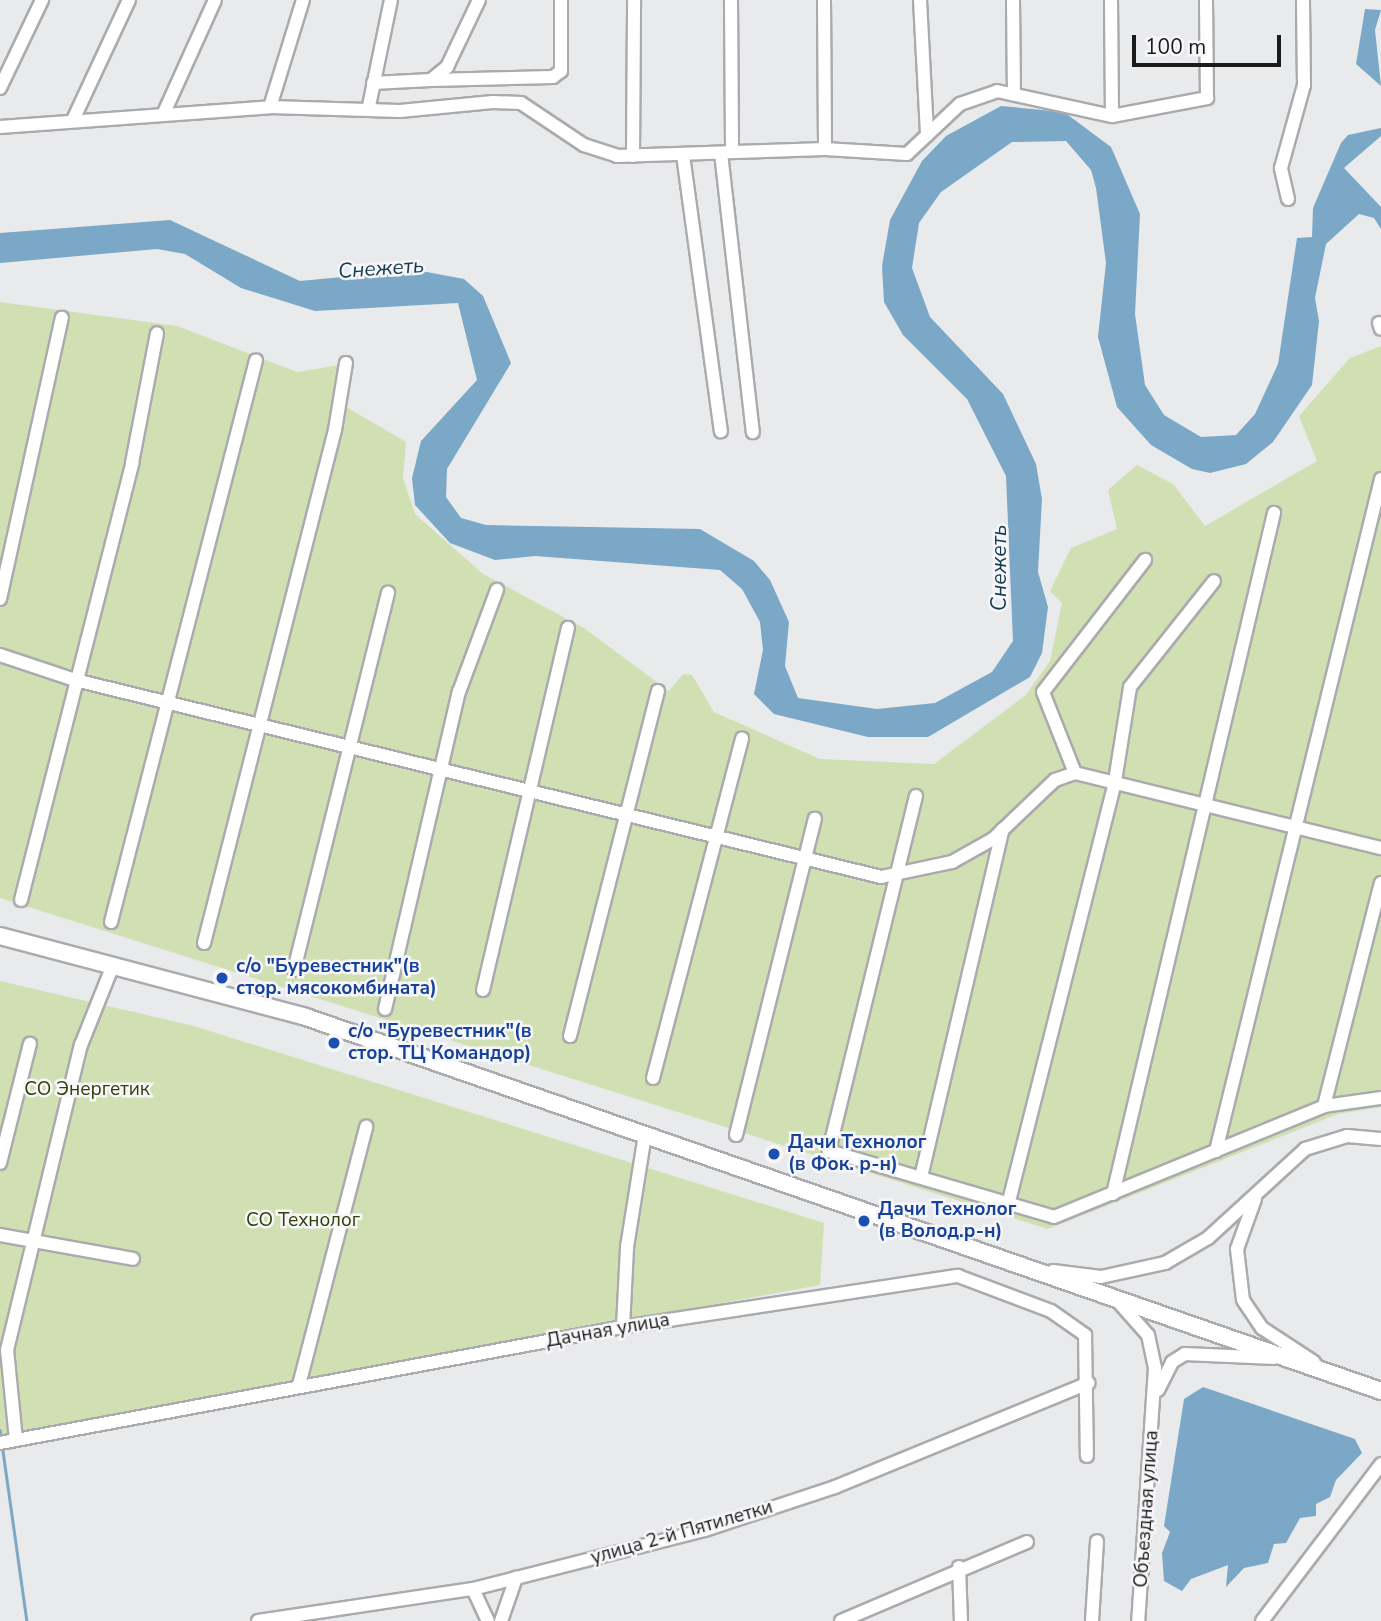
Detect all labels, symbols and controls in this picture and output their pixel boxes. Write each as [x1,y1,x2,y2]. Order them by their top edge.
scale bar [1136,21,1285,65]
text: 100 m [1145,33,1206,61]
water label: Снежеть [337,252,425,284]
water label: Снежеть [986,525,1012,611]
place label: с/о "Буревестник"(в стор. мясокомбината) [236,956,437,1000]
marker: с/о "Буревестник"(в стор. мясокомбината) [214,970,230,986]
place label: с/о "Буревестник"(в стор. ТЦ Командор) [348,1021,532,1065]
marker: с/о "Буревестник"(в стор. ТЦ Командор) [326,1035,342,1051]
park label: СО Энергетик [24,1079,150,1101]
place label: Дачи Технолог (в Фок. р-н) [788,1132,926,1176]
marker: Дачи Технолог (в Фок. р-н) [766,1146,782,1162]
place label: Дачи Технолог (в Волод.р-н) [878,1199,1016,1243]
park label: СО Технолог [246,1210,360,1232]
marker: Дачи Технолог (в Волод.р-н) [856,1213,872,1229]
street label: Дачная улица [544,1309,672,1353]
street label: Объездная улица [1130,1430,1164,1588]
street label: улица 2-й Пятилетки [588,1496,776,1570]

